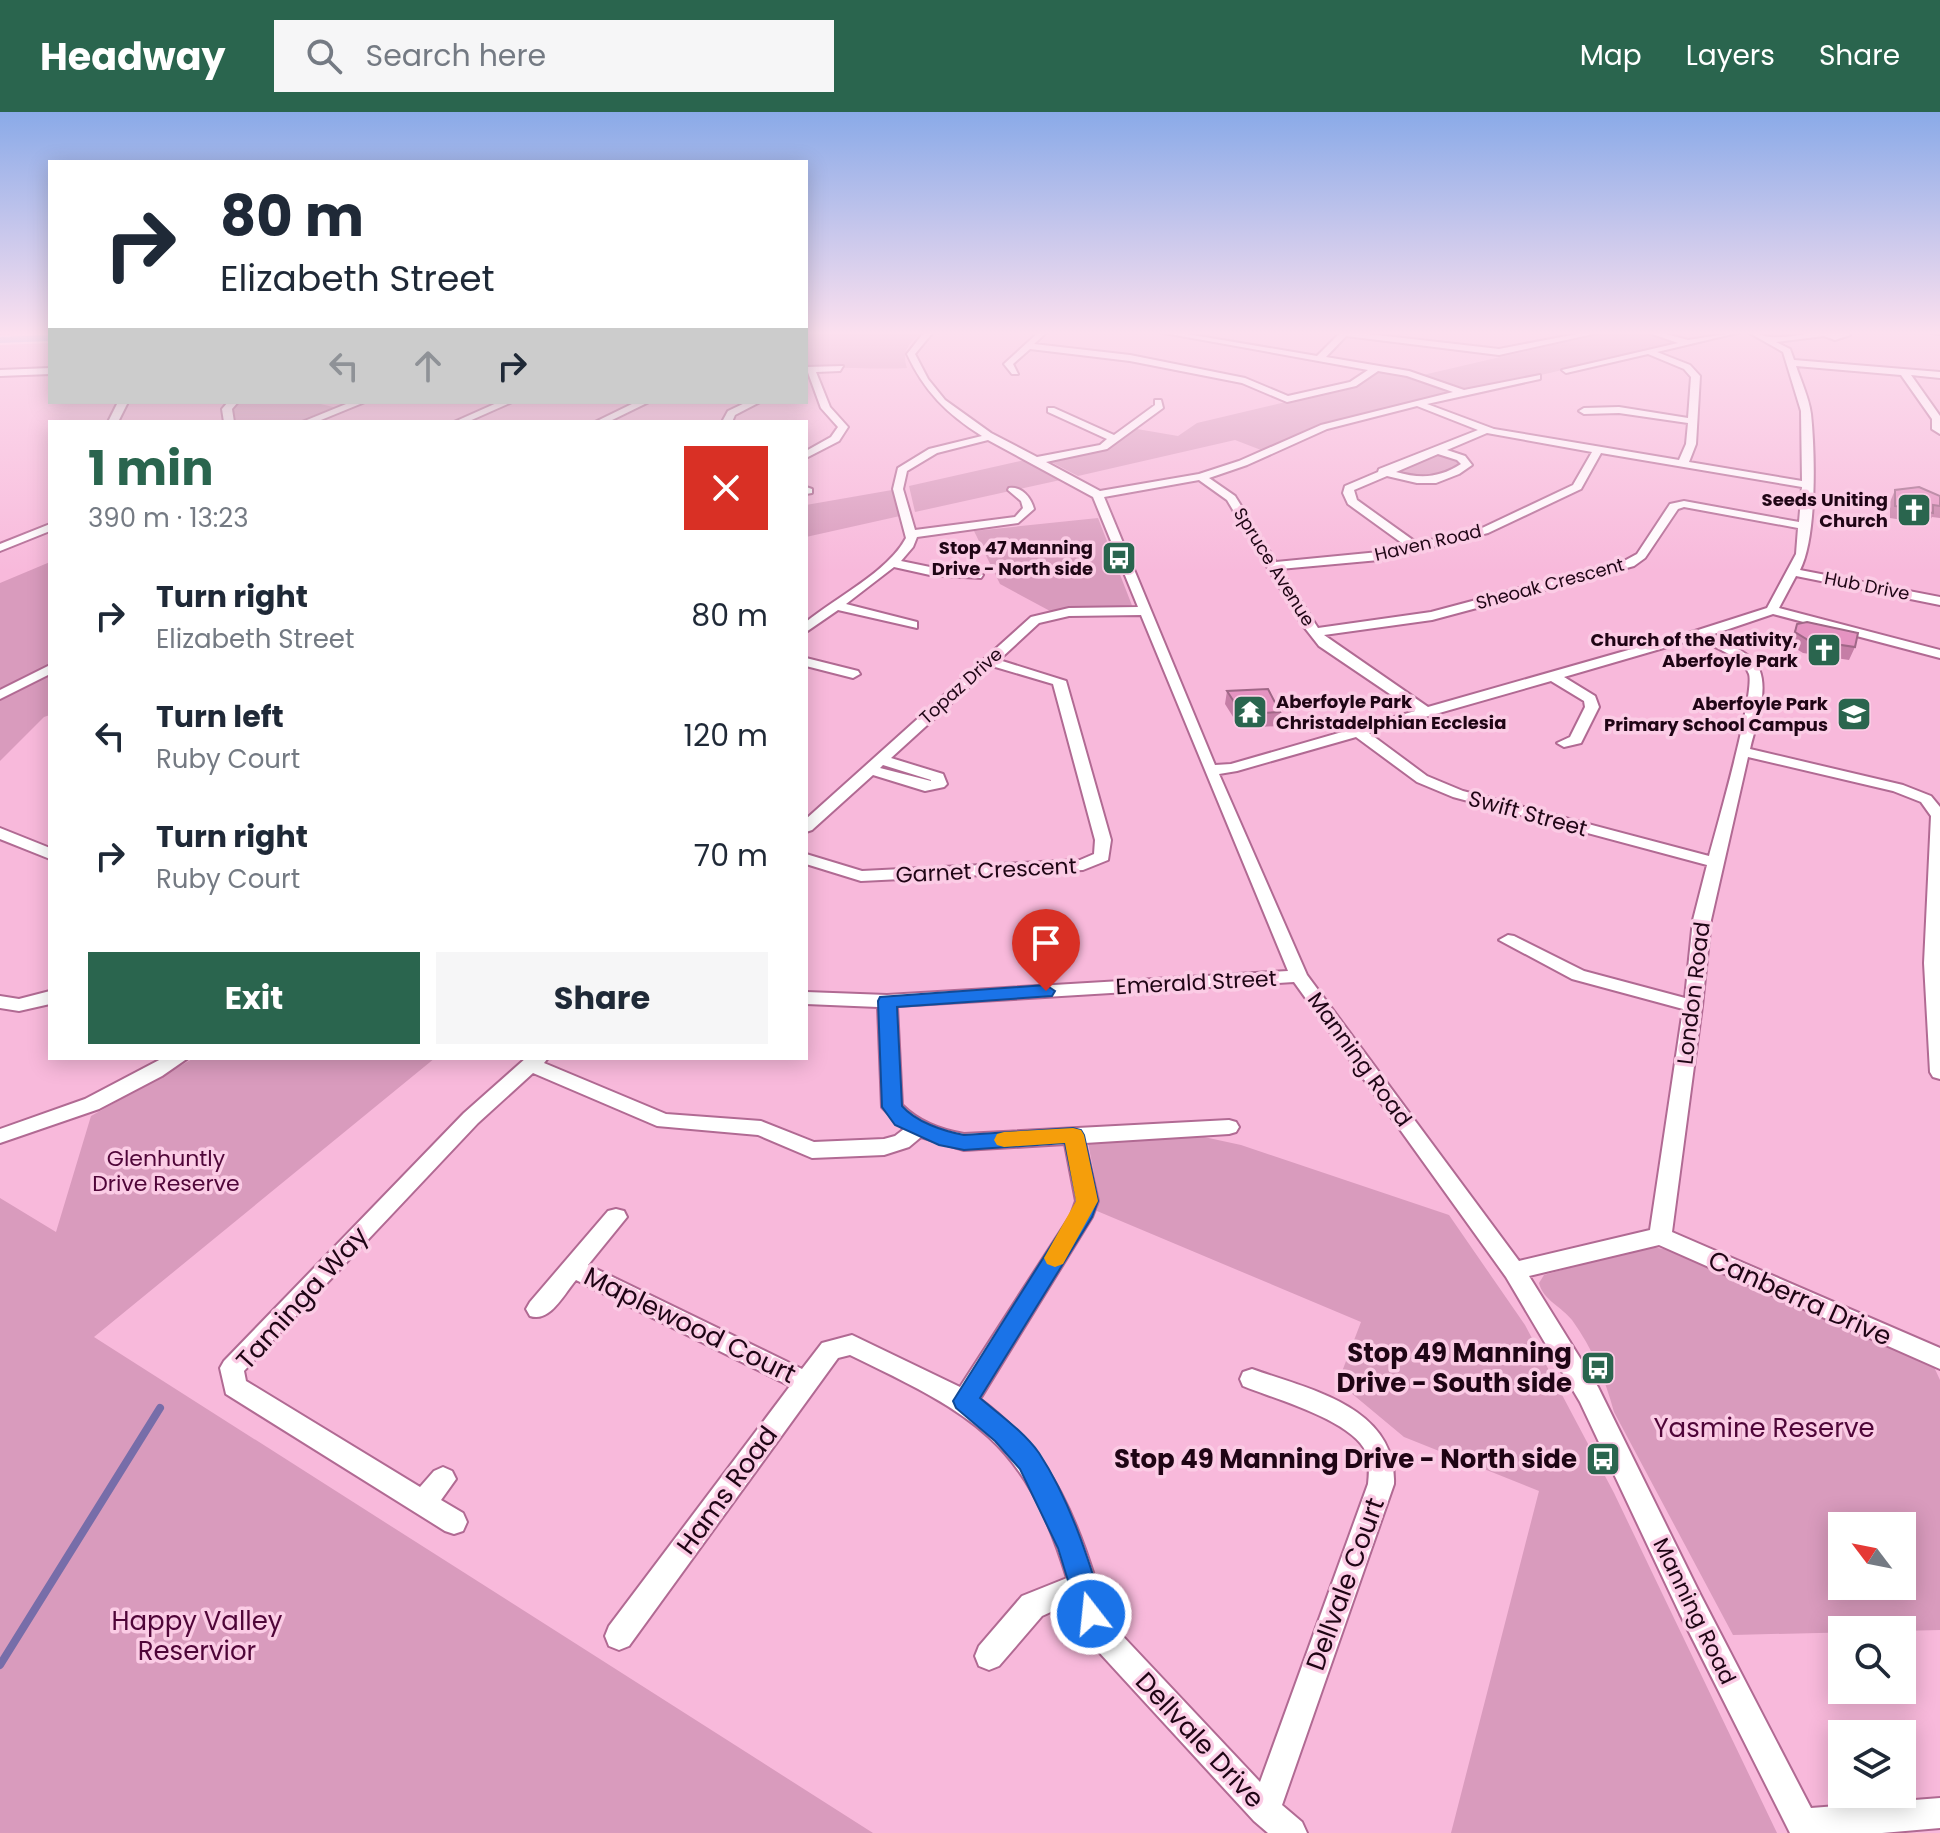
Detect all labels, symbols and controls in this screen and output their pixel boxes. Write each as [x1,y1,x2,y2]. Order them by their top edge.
search box [274,20,834,92]
text: Headway [40,30,226,83]
icon: search [302,34,346,78]
text: Search here [366,34,546,77]
text: Map [1580,36,1642,75]
text: Layers [1686,36,1775,75]
text: Share [1819,36,1900,75]
text: 80 m [220,177,364,256]
icon: right [88,192,192,296]
text: Elizabeth Street [220,253,495,304]
icon: left [322,344,366,388]
icon: ahead [406,344,450,388]
icon: right [490,344,534,388]
text: 1 min [88,435,214,502]
button: close [684,446,768,530]
place label: Seeds Uniting Church [1762,487,1888,533]
church icon: Seeds Uniting Church [1895,491,1933,529]
text: 390 m · 13:23 [88,500,249,536]
street label: Spruce Avenue [1228,503,1321,631]
street label: Haven Road [1372,518,1484,567]
place label: Stop 47 Manning Drive - North side [932,535,1093,581]
bus stop icon: Stop 47 Manning Drive - North side [1100,539,1138,577]
street label: Sheoak Crescent [1473,552,1627,615]
street label: Hub Drive [1822,565,1912,606]
text: Turn right [156,575,308,618]
icon: right [88,594,132,638]
text: 80 m [691,594,768,637]
text: Elizabeth Street [156,621,354,657]
place label: Church of the Nativity, Aberfoyle Park [1591,627,1799,673]
church icon: Church of the Nativity, Aberfoyle Park [1805,631,1843,669]
street label: Topaz Drive [914,642,1008,730]
place label: Aberfoyle Park Christadelphian Ecclesia [1276,689,1506,735]
place label: Aberfoyle Park Primary School Campus [1604,691,1829,737]
temple icon: Aberfoyle Park Christadelphian Ecclesia [1231,693,1269,731]
text: Turn left [156,695,284,738]
school or university icon: Aberfoyle Park Primary School Campus [1835,695,1873,733]
icon: left [88,714,132,758]
text: 120 m [683,714,768,757]
text: Ruby Court [156,741,300,777]
street label: Swift Street [1465,783,1591,844]
text: Turn right [156,815,308,858]
icon: right [88,834,132,878]
text: 70 m [694,834,768,877]
street label: Garnet Crescent [895,850,1077,891]
text: Ruby Court [156,861,300,897]
pin [1012,909,1080,991]
street label: London Road [1669,920,1718,1066]
icon: arrive [1024,921,1068,965]
button: Exit [88,952,420,1044]
button: Share [436,952,768,1044]
street label: Emerald Street [1115,963,1277,1002]
street label: Manning Road [1300,986,1419,1133]
park label: Glenhuntly Drive Reserve [92,1143,240,1199]
street label: Taminga Way [228,1218,376,1377]
street label: Canberra Drive [1703,1241,1897,1355]
street label: Maplewood Court [578,1258,802,1392]
place label: Stop 49 Manning Drive - South side [1336,1335,1572,1401]
bus stop icon: Stop 49 Manning Drive - South side [1579,1349,1617,1387]
park label: Yasmine Reserve [1653,1410,1875,1446]
street label: Hams Road [668,1419,786,1561]
bus stop icon: Stop 49 Manning Drive - North side [1584,1440,1622,1478]
place label: Stop 49 Manning Drive - North side [1114,1441,1577,1477]
street label: Dellvale Court [1297,1493,1393,1675]
north arrow [1828,1512,1916,1600]
map controls [1828,1512,1916,1808]
street label: Manning Road [1646,1533,1743,1690]
position arrow [1049,1572,1133,1656]
park label: Happy Valley Reservior [111,1603,283,1669]
button: search [1828,1616,1916,1704]
street label: Dellvale Drive [1127,1664,1273,1816]
button: layers [1828,1720,1916,1808]

